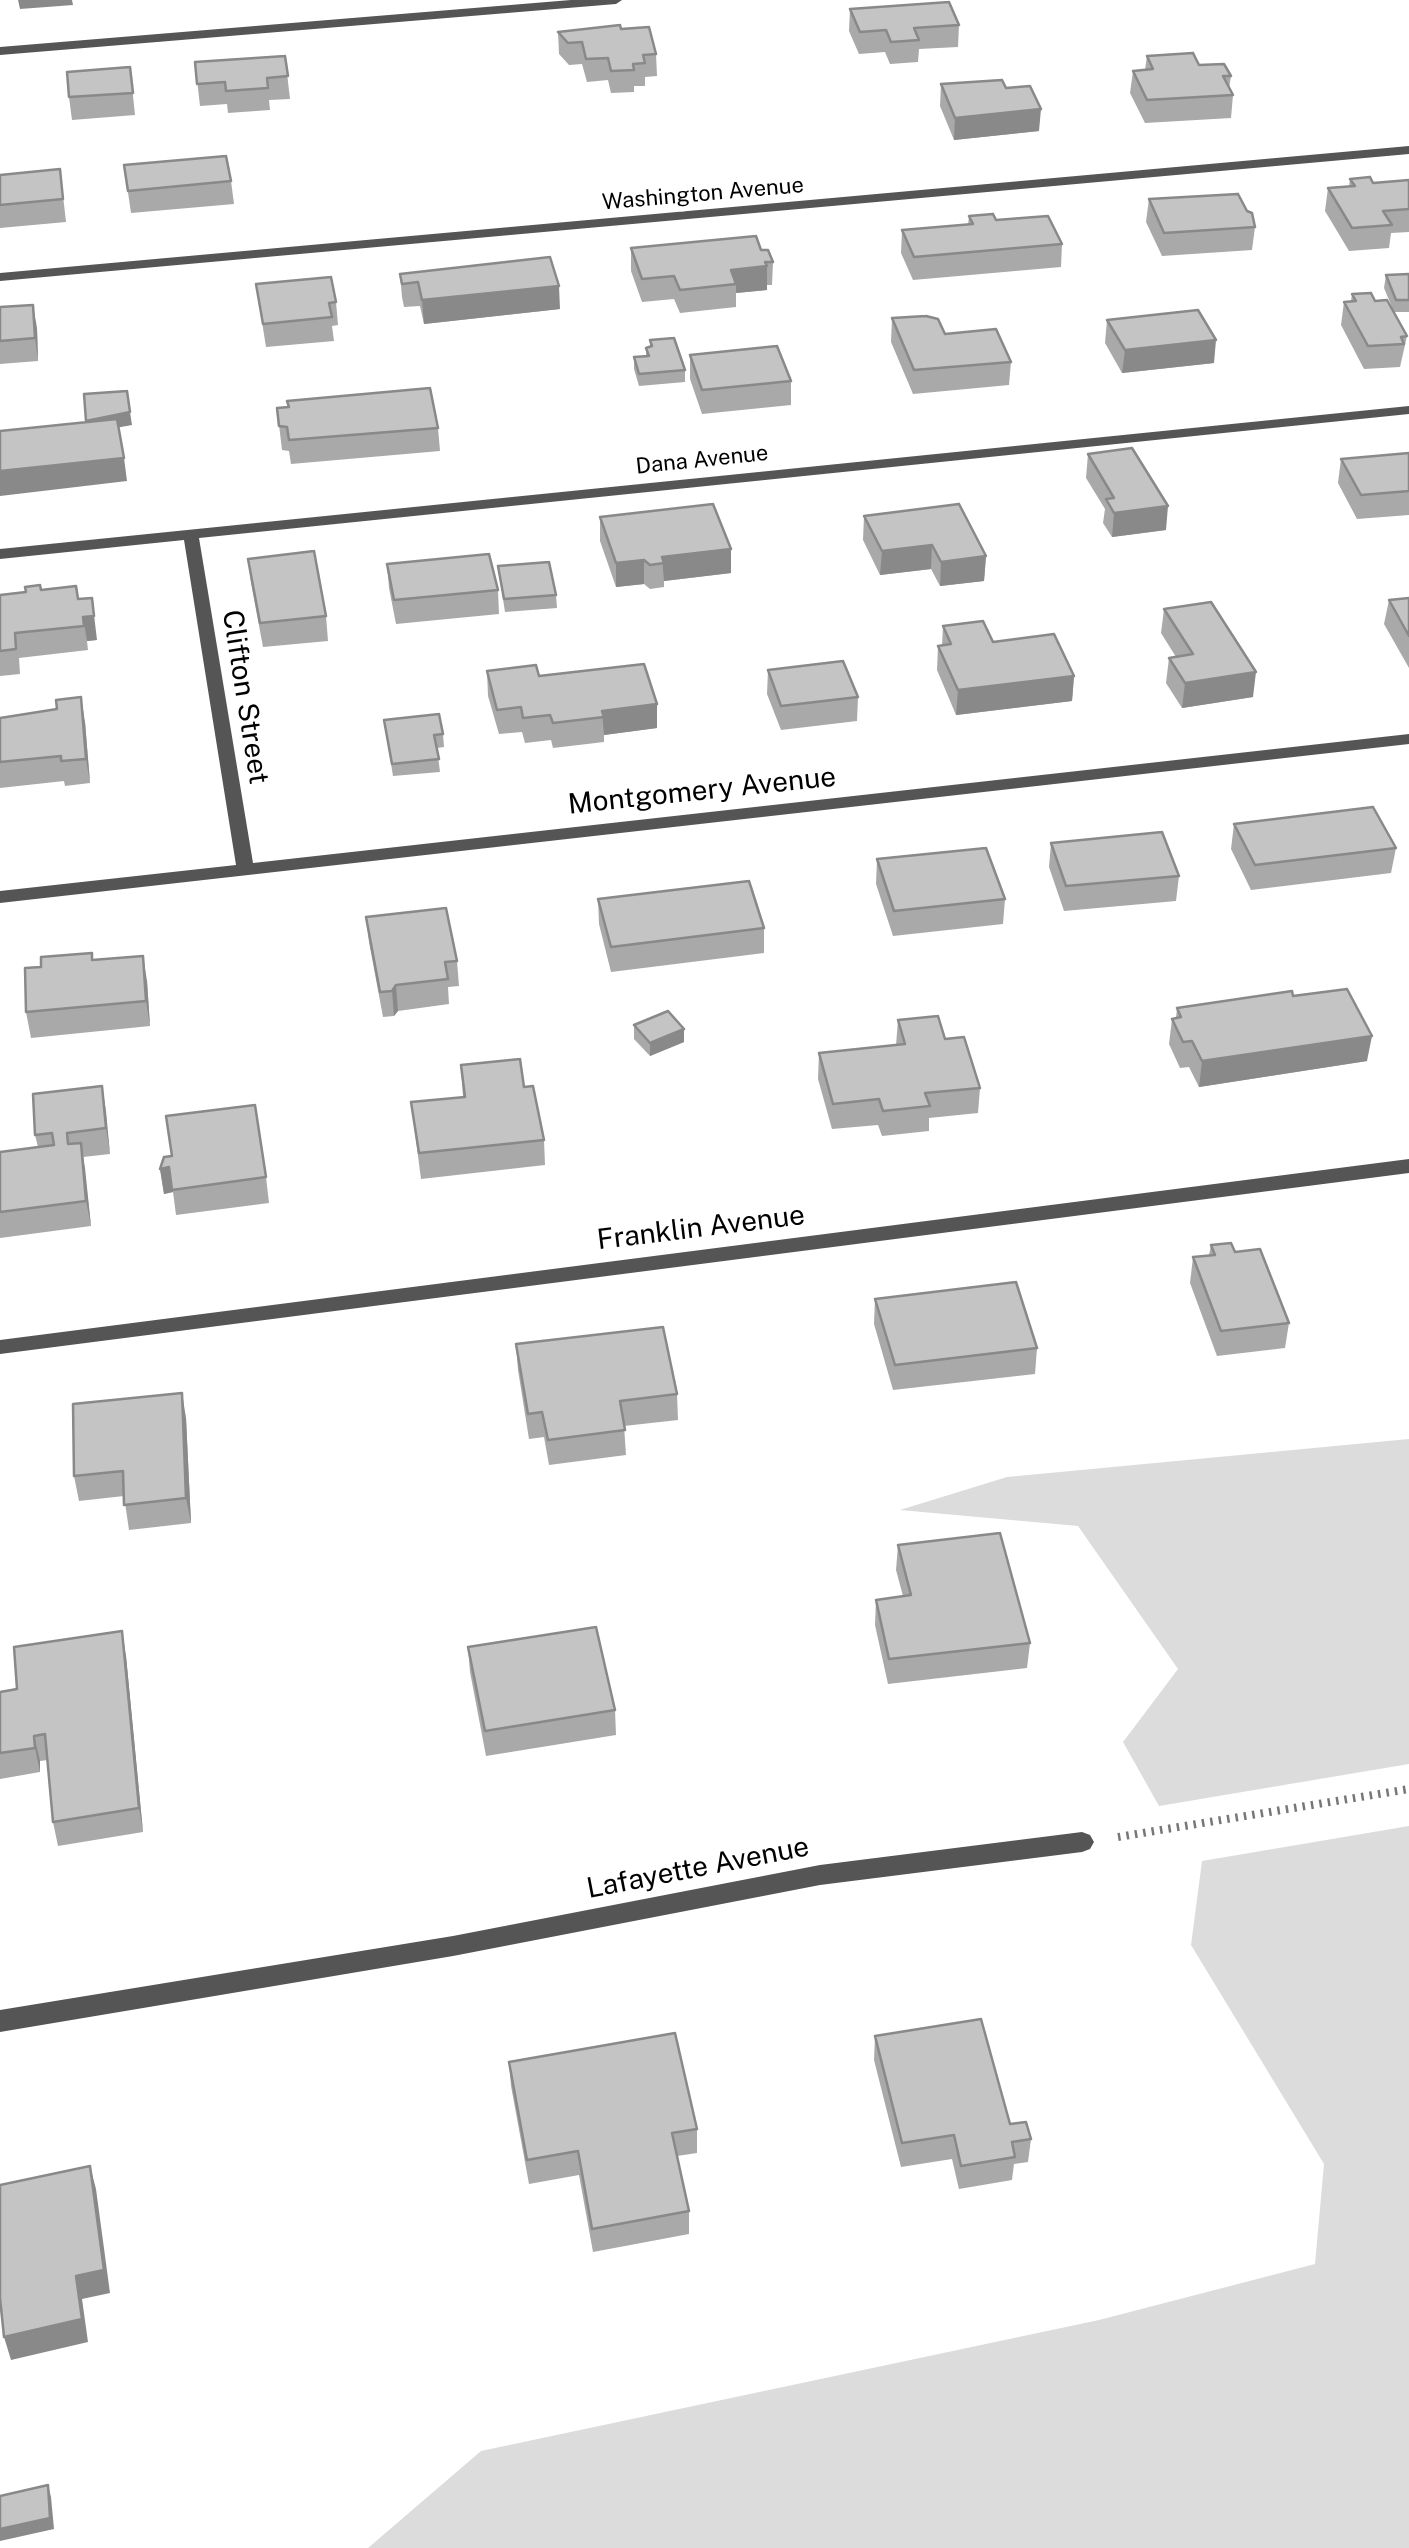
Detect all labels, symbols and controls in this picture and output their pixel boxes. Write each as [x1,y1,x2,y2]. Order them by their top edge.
street label: Washington Avenue [601,172,805,216]
street label: Dana Avenue [634,440,770,480]
street label: Clifton Street [215,608,275,786]
street label: Montgomery Avenue [566,760,838,822]
street label: Franklin Avenue [595,1199,807,1257]
street label: Lafayette Avenue [584,1830,812,1906]

